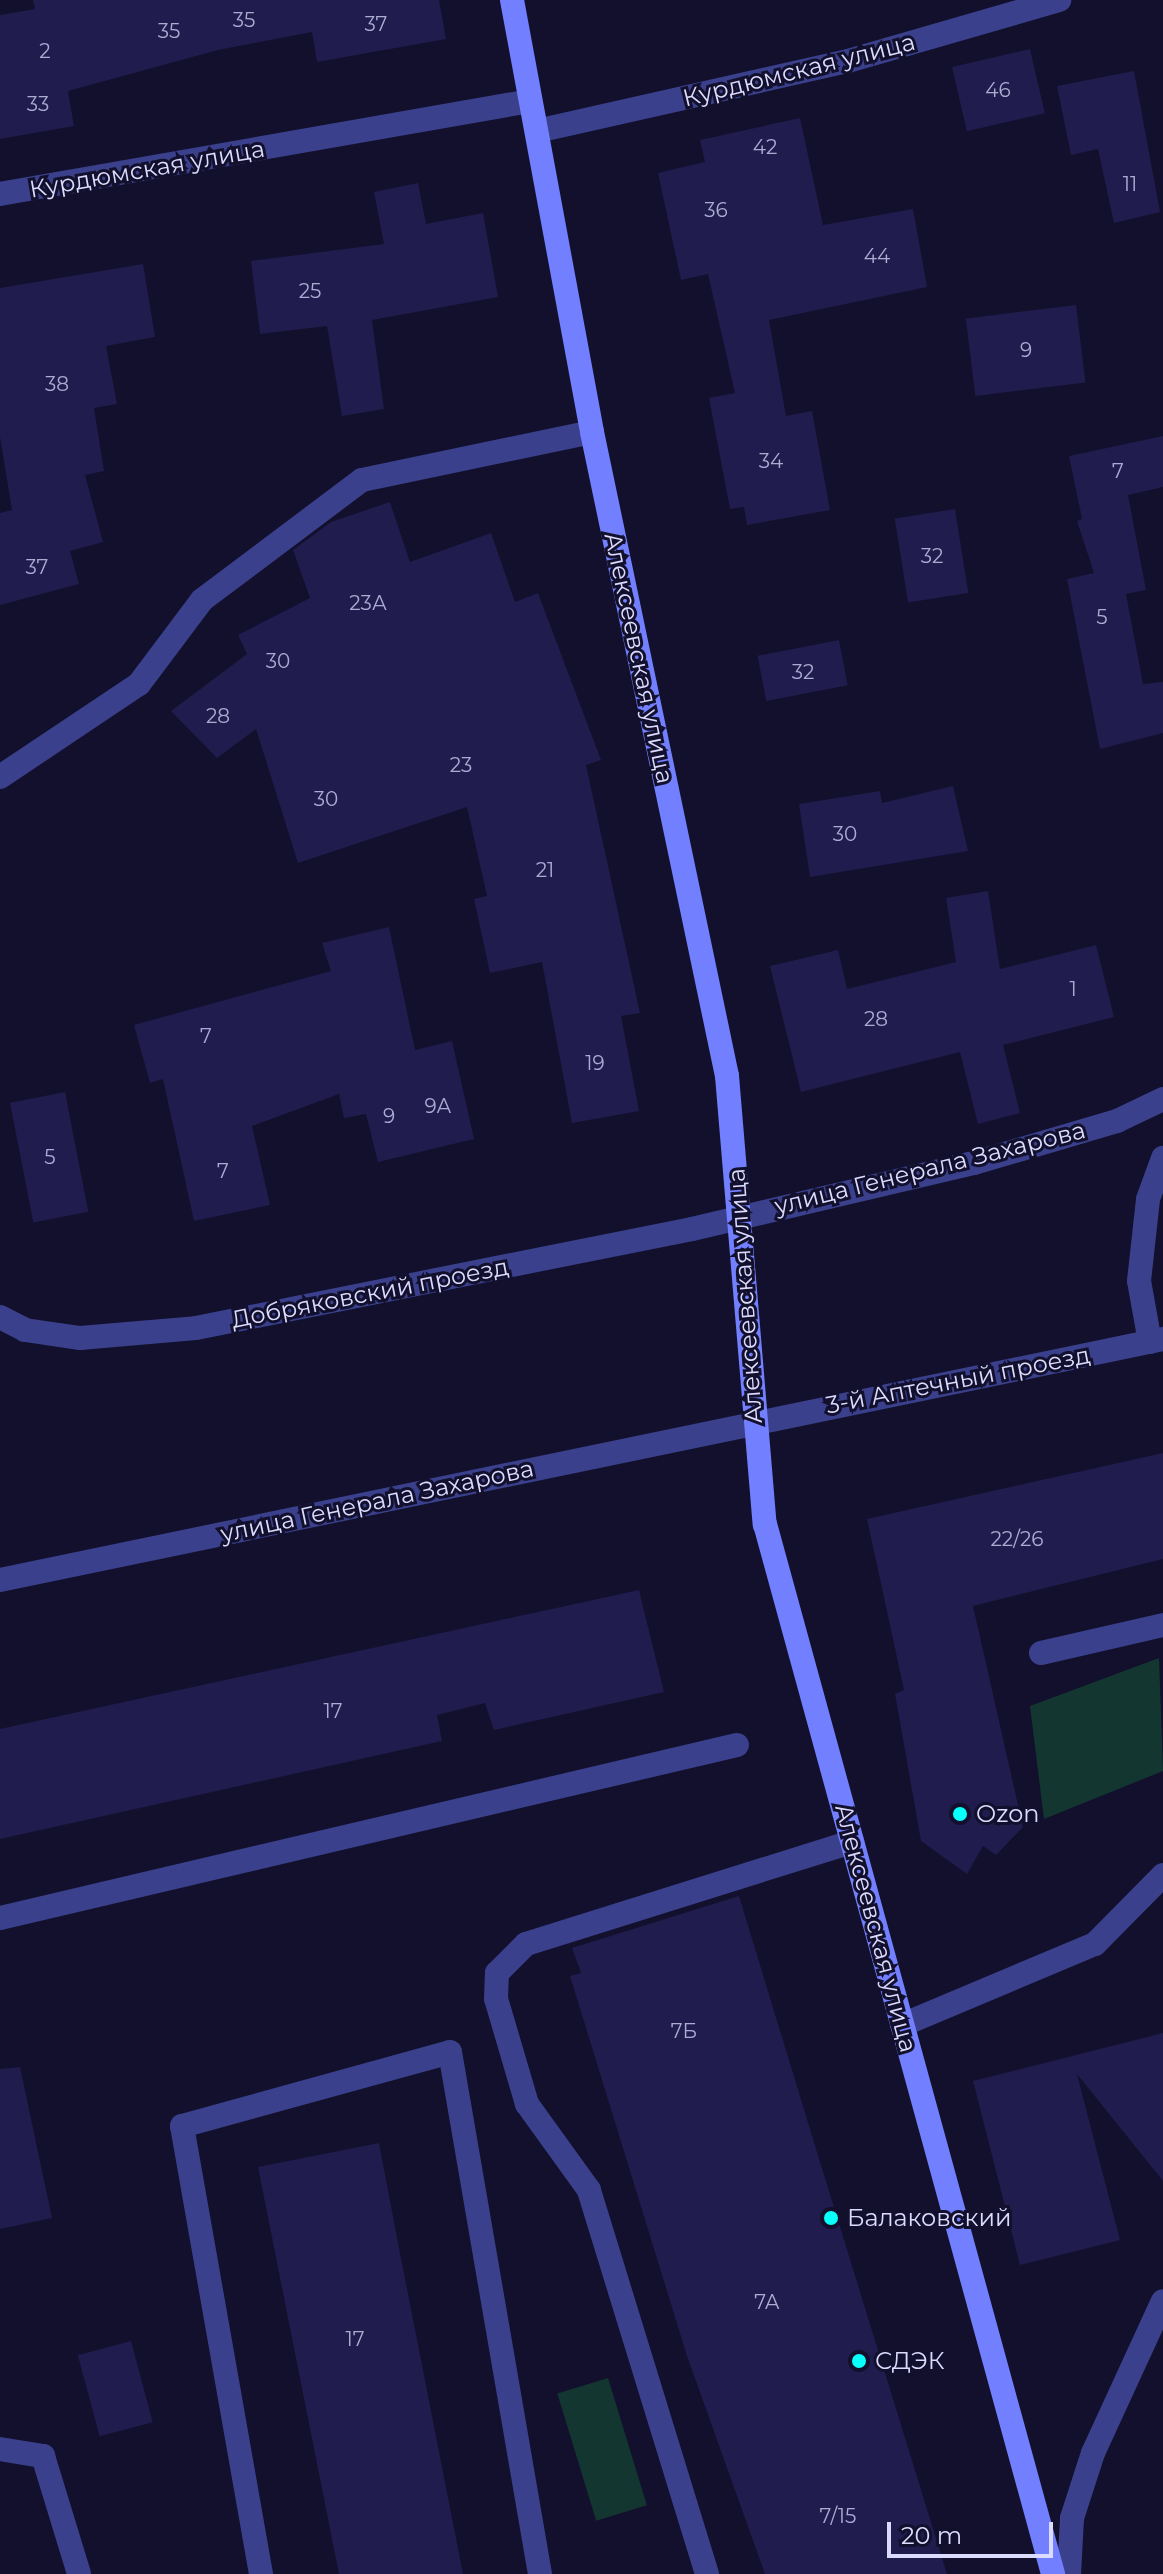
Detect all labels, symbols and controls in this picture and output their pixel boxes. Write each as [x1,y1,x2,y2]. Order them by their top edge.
house number: 35 [233,8,255,32]
house number: 37 [365,12,387,36]
house number: 35 [158,19,180,43]
street label: Курдюмская улица [680,27,918,113]
house number: 2 [39,39,51,63]
house number: 46 [985,78,1011,102]
house number: 33 [27,92,49,116]
street label: Курдюмская улица [27,134,267,204]
house number: 42 [753,135,777,159]
house number: 11 [1123,172,1137,196]
house number: 36 [704,198,728,222]
house number: 44 [864,244,890,268]
house number: 25 [299,279,321,303]
house number: 9 [1020,338,1032,362]
house number: 38 [45,372,69,396]
house number: 34 [759,449,783,473]
house number: 7 [1112,459,1124,483]
street label: Алексеевская улица [598,530,680,786]
house number: 32 [921,544,943,568]
house number: 37 [26,555,48,579]
house number: 23А [349,591,387,615]
house number: 5 [1096,605,1108,629]
house number: 30 [266,649,290,673]
house number: 32 [792,660,814,684]
house number: 28 [206,704,230,728]
house number: 23 [450,753,472,777]
house number: 30 [314,787,338,811]
house number: 30 [833,822,857,846]
house number: 21 [536,858,554,882]
house number: 1 [1069,977,1077,1001]
house number: 28 [864,1007,888,1031]
house number: 7 [200,1024,212,1048]
house number: 19 [585,1051,605,1075]
house number: 9А [425,1094,451,1118]
house number: 9 [383,1104,395,1128]
street label: улица Генерала Захарова [772,1115,1088,1221]
house number: 5 [44,1145,56,1169]
house number: 7 [217,1159,229,1183]
street label: Алексеевская улица [722,1167,768,1425]
street label: Добряковский проезд [229,1252,511,1334]
street label: 3-й Аптечный проезд [823,1340,1093,1420]
street label: улица Генерала Захарова [218,1454,536,1548]
house number: 22/26 [990,1527,1044,1551]
house number: 17 [324,1699,342,1723]
place label: Ozon [976,1800,1039,1828]
street label: Алексеевская улица [829,1801,923,2055]
marker: Ozon [951,1805,969,1823]
house number: 7Б [671,2019,697,2043]
place label: Балаковский [847,2204,1011,2232]
marker: Балаковский [822,2209,840,2227]
house number: 7А [754,2290,780,2314]
house number: 17 [346,2327,364,2351]
place label: СДЭК [875,2347,945,2375]
marker: СДЭК [850,2352,868,2370]
house number: 7/15 [820,2504,856,2528]
scale bar [891,2506,1057,2556]
text: 20 m [901,2521,962,2550]

